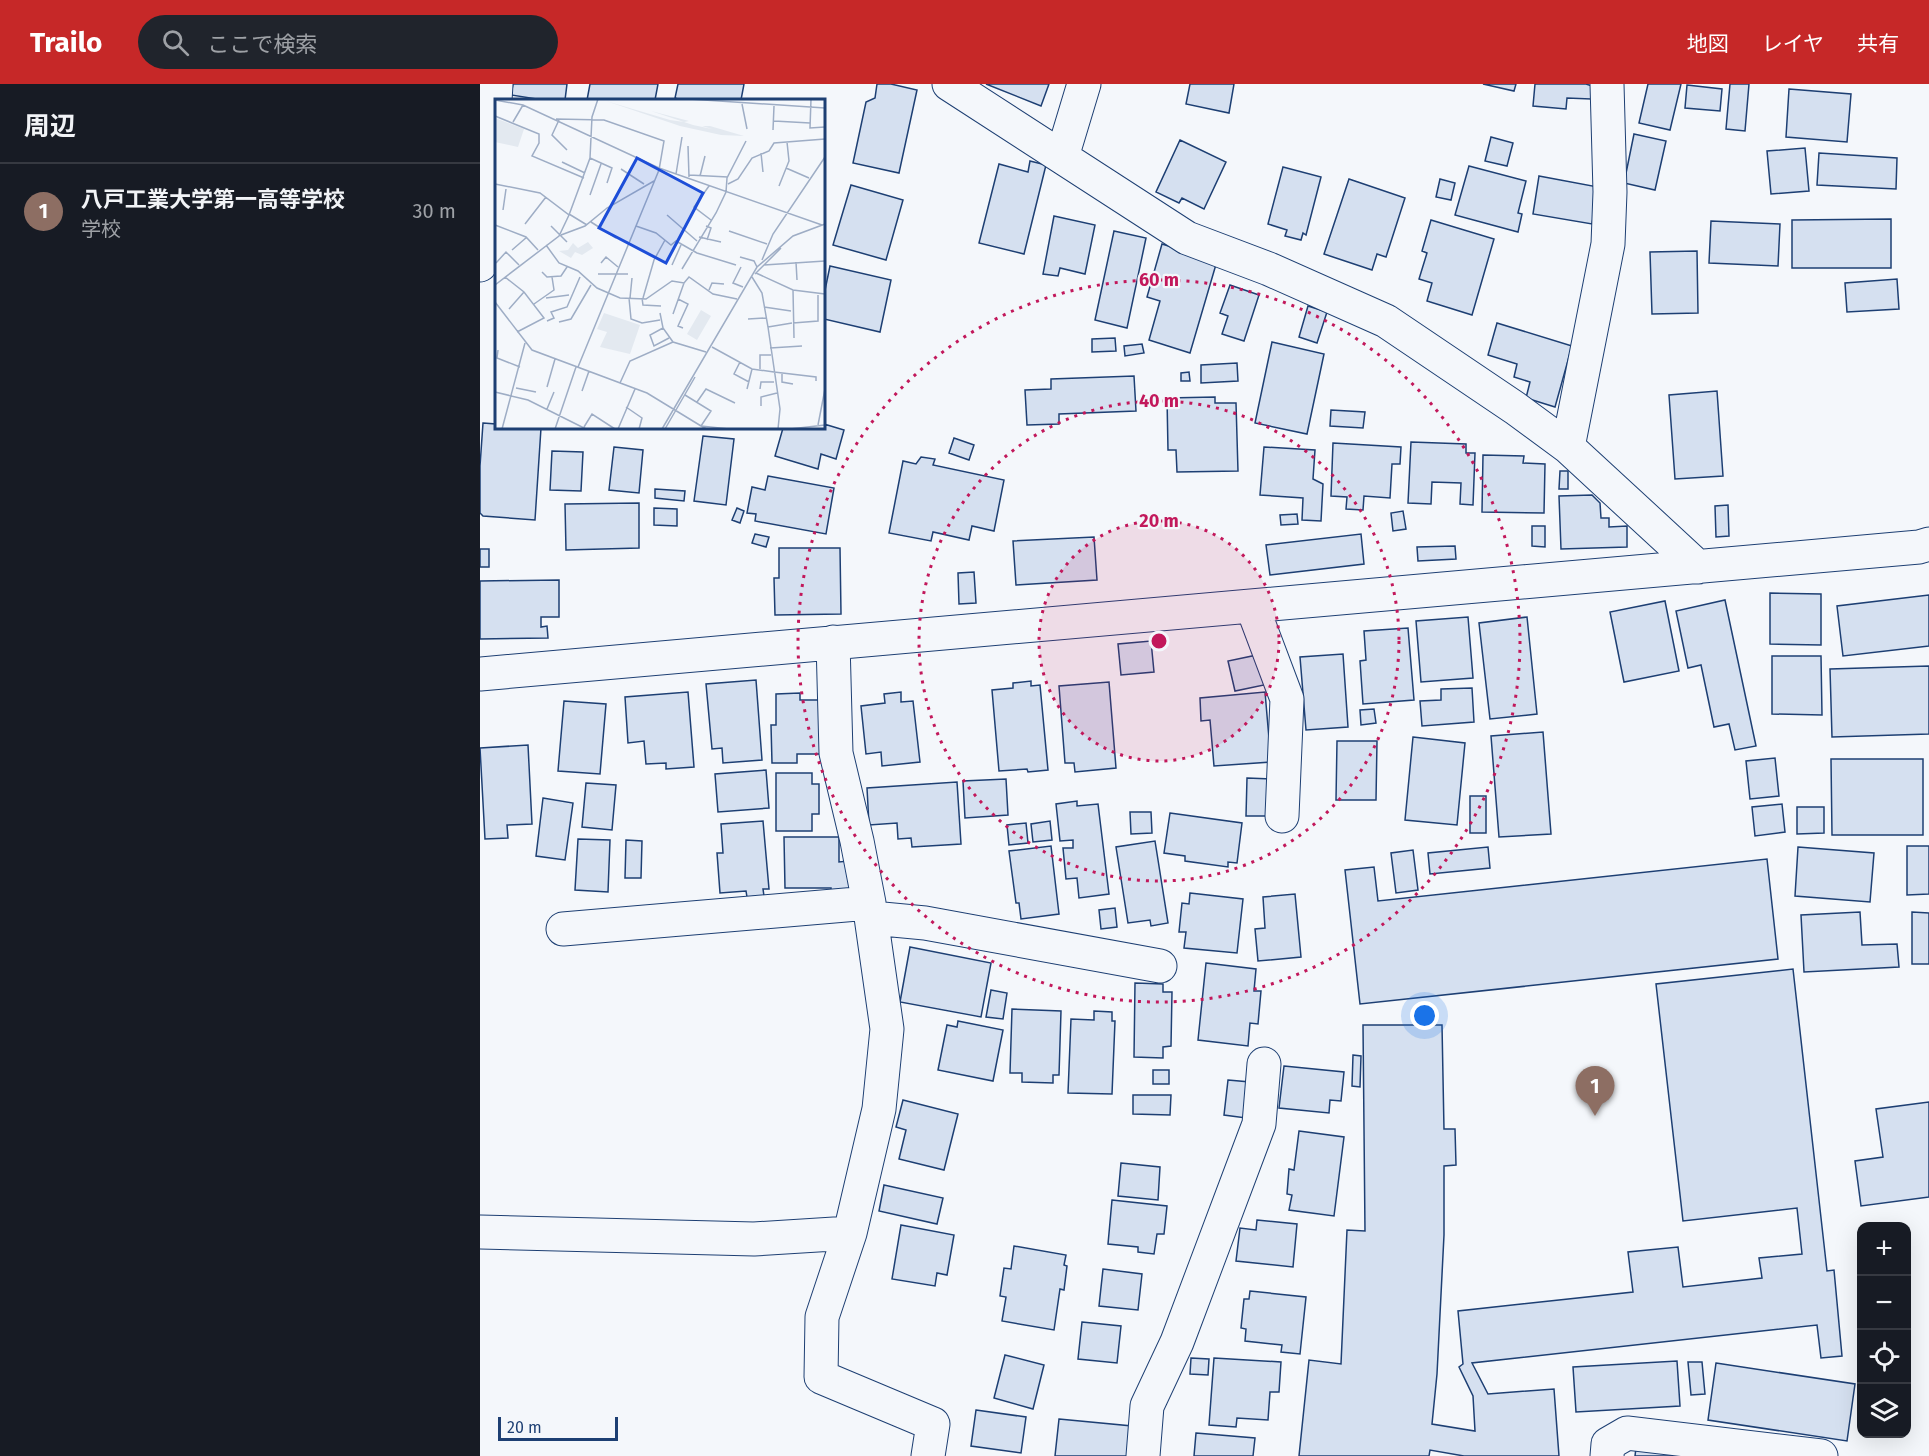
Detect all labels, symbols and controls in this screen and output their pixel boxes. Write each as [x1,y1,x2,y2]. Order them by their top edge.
search box [138,15,558,69]
text: Trailo [30,26,102,59]
icon: search [159,26,192,59]
text: ここで検索 [207,31,317,58]
text: 地図 [1687,31,1729,57]
text: レイヤ [1762,31,1824,57]
text: 共有 [1857,31,1899,57]
inset map [495,99,825,429]
text: 周辺 [24,111,76,142]
text: 八戸工業大学第一高等学校 [81,186,345,213]
text: 1 [39,199,48,223]
text: 30 m [412,199,456,223]
text: 学校 [81,217,121,241]
text: 60 m [1139,269,1179,291]
text: 40 m [1139,390,1179,412]
text: 20 m [1139,510,1179,532]
centre of rings [1149,631,1169,651]
your location [1410,1001,1439,1030]
pin: 1 [1576,1066,1614,1116]
map controls [1857,1222,1911,1438]
button: + [1857,1222,1911,1276]
button: − [1857,1276,1911,1330]
button: locate [1857,1330,1911,1384]
button: layers [1857,1384,1911,1438]
scale bar [498,1414,618,1442]
text: 20 m [507,1418,542,1437]

